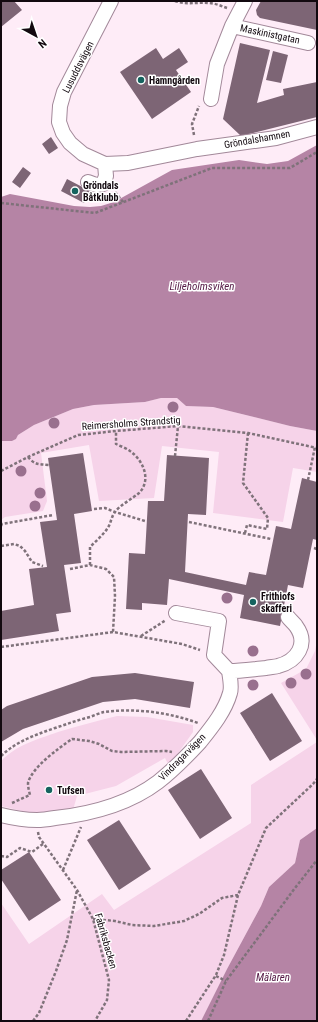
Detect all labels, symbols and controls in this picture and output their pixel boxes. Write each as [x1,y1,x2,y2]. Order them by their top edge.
north arrow [16,16,56,56]
street label: Maskinistgatan [239,22,301,46]
text: N [35,36,49,51]
street label: Lusuddsvägen [60,39,96,95]
marker: Hamngården [136,75,146,85]
place label: Hamngården [149,75,200,86]
street label: Gröndalshamnen [223,128,291,150]
place label: Gröndals Båtklubb [83,180,119,203]
marker: Gröndals Båtklubb [70,186,80,196]
water label: Liljeholmsviken [169,280,235,293]
street label: Reimersholms Strandstig [81,414,181,432]
place label: Frithiofs skafferi [261,591,295,614]
marker: Frithiofs skafferi [248,597,258,607]
street label: Vindragarvägen [156,731,208,783]
marker: Tufsen [44,785,54,795]
place label: Tufsen [57,785,85,796]
street label: Fabriksbacken [93,912,119,970]
water label: Mälaren [256,971,290,984]

